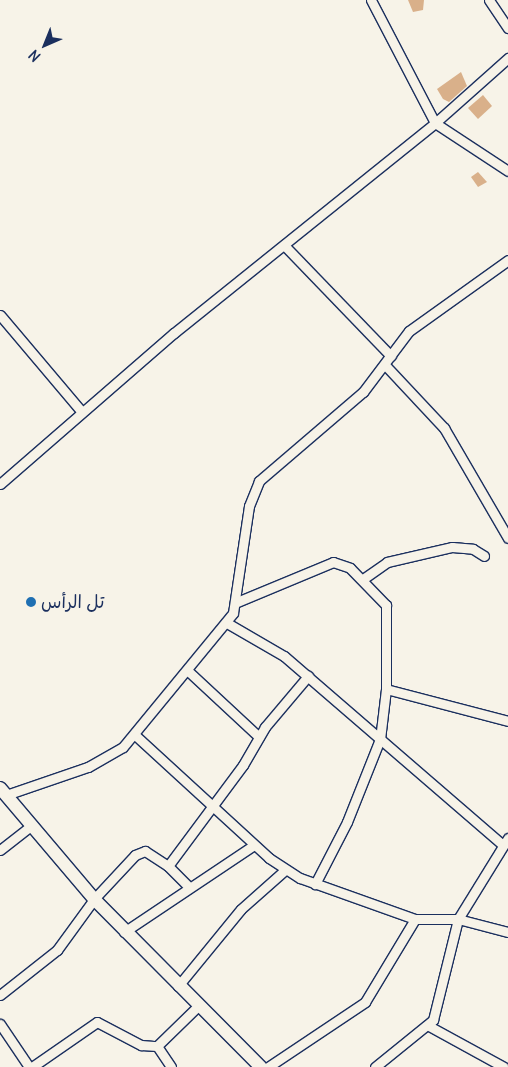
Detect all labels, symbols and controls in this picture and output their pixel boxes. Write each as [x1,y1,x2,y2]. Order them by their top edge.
north arrow [20,20,70,70]
text: N [25,46,44,66]
place label: تل الرأس [41,591,104,613]
marker: تل الرأس [25,596,37,608]

